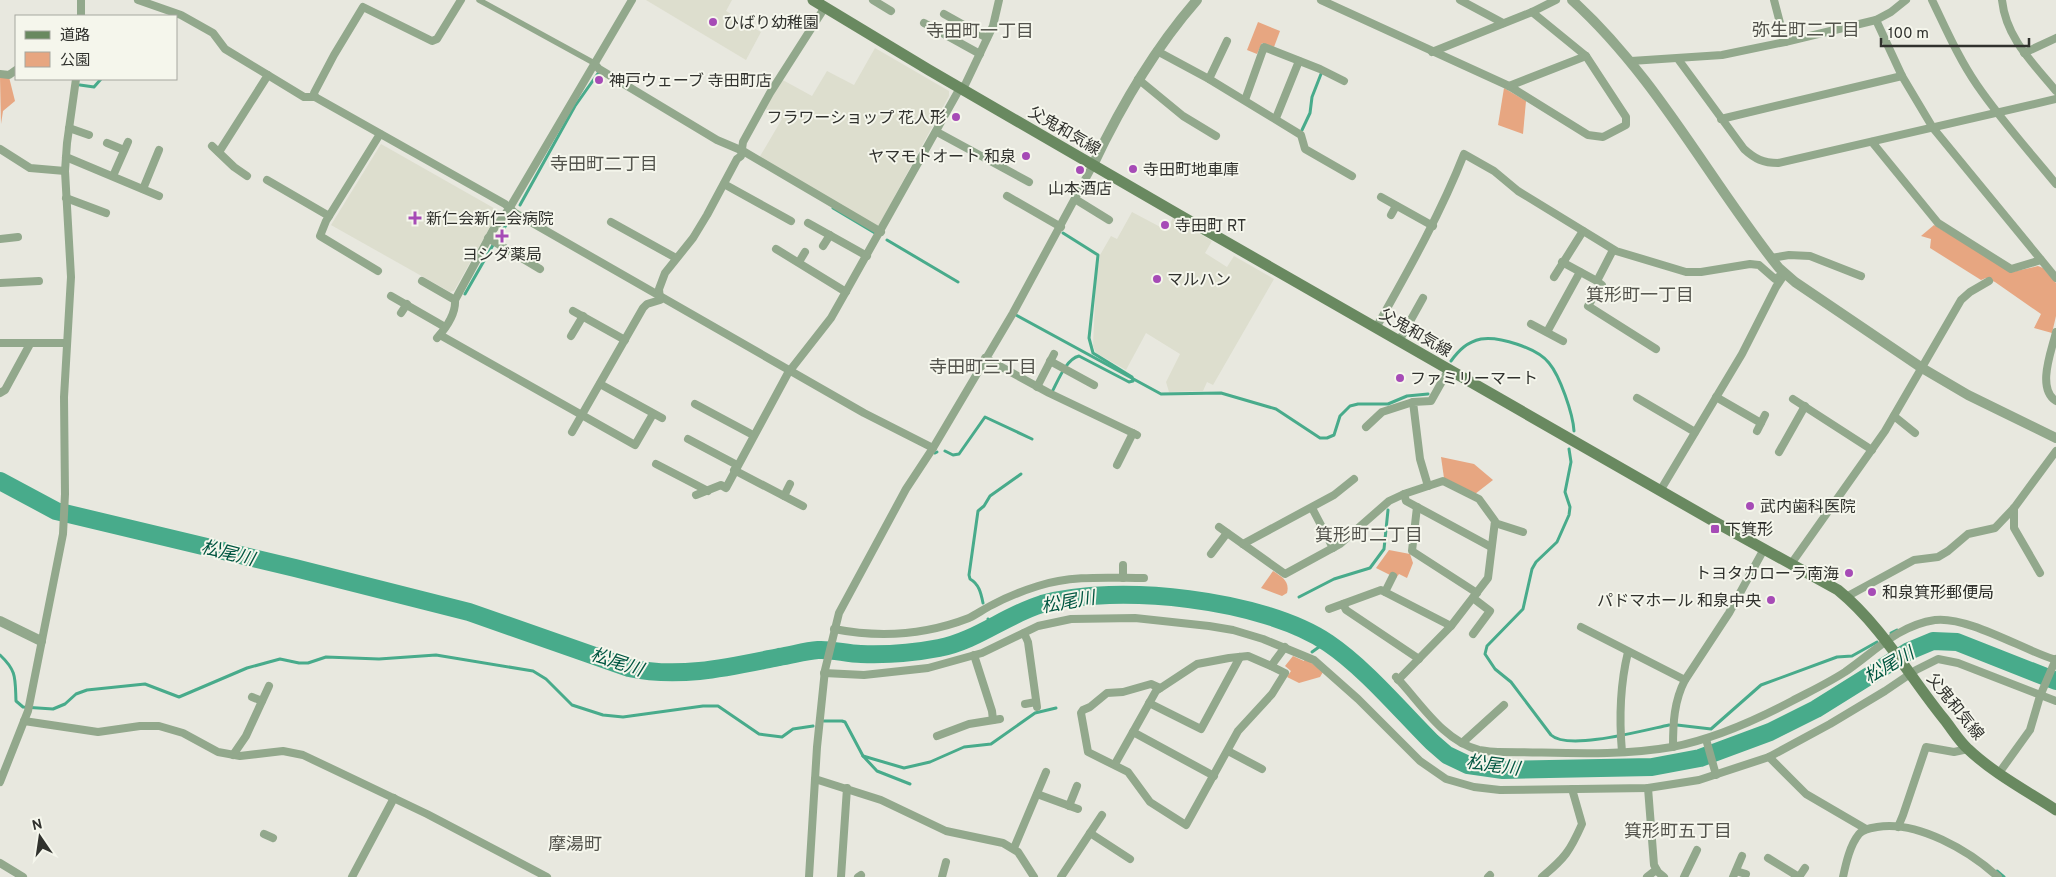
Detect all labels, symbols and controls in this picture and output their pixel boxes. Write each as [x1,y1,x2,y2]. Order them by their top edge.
place label: ひばり幼稚園 [723,14,819,34]
legend [15,15,178,80]
scale bar [1881,15,2028,47]
marker: ひばり幼稚園 [707,16,719,28]
district label: 弥生町二丁目 [1752,20,1860,43]
district label: 寺田町一丁目 [926,21,1034,44]
text: 100 m [1888,25,1929,44]
text: 道路 [60,27,90,46]
text: 公園 [60,52,90,71]
place label: 神戸ウェーブ 寺田町店 [609,72,772,92]
marker: 神戸ウェーブ 寺田町店 [593,74,605,86]
street label: 父鬼和気線 [1024,103,1104,160]
place label: フラワーショップ 花人形 [767,109,946,129]
marker: フラワーショップ 花人形 [950,111,962,123]
place label: ヤマモトオート 和泉 [868,148,1016,168]
marker: ヤマモトオート 和泉 [1020,150,1032,162]
district label: 寺田町二丁目 [550,154,658,177]
place label: 寺田町地車庫 [1143,161,1239,181]
marker: 寺田町地車庫 [1127,163,1139,175]
marker: 山本酒店 [1074,164,1086,176]
place label: 山本酒店 [1048,180,1112,200]
place label: 新仁会新仁会病院 [426,210,554,230]
marker: 新仁会新仁会病院 [408,211,422,225]
place label: 寺田町 RT [1175,217,1246,237]
marker: 寺田町 RT [1159,219,1171,231]
marker: ヨシダ薬局 [496,230,508,242]
place label: ヨシダ薬局 [462,246,542,266]
place label: マルハン [1167,271,1231,291]
marker: マルハン [1151,273,1163,285]
district label: 箕形町一丁目 [1586,285,1694,308]
street label: 父鬼和気線 [1375,305,1455,362]
district label: 寺田町三丁目 [929,357,1037,380]
place label: ファミリーマート [1410,370,1538,390]
marker: ファミリーマート [1394,372,1406,384]
place label: 武内歯科医院 [1760,498,1856,518]
marker: 武内歯科医院 [1744,500,1756,512]
place label: 下箕形 [1725,521,1773,541]
marker: 下箕形 [1709,523,1721,535]
district label: 箕形町二丁目 [1315,525,1423,548]
water label: 松尾川 [199,537,259,573]
place label: トヨタカローラ南海 [1695,565,1839,585]
marker: トヨタカローラ南海 [1843,567,1855,579]
place label: 和泉箕形郵便局 [1882,584,1994,604]
marker: 和泉箕形郵便局 [1866,586,1878,598]
water label: 松尾川 [1040,587,1099,619]
place label: パドマホール 和泉中央 [1597,592,1761,612]
marker: パドマホール 和泉中央 [1765,594,1777,606]
water label: 松尾川 [1861,642,1921,690]
water label: 松尾川 [587,644,648,683]
street label: 父鬼和気線 [1921,670,1987,745]
water label: 松尾川 [1464,751,1523,782]
north arrow [15,812,65,862]
text: N [31,816,44,835]
district label: 箕形町五丁目 [1624,821,1732,844]
district label: 摩湯町 [548,834,602,857]

